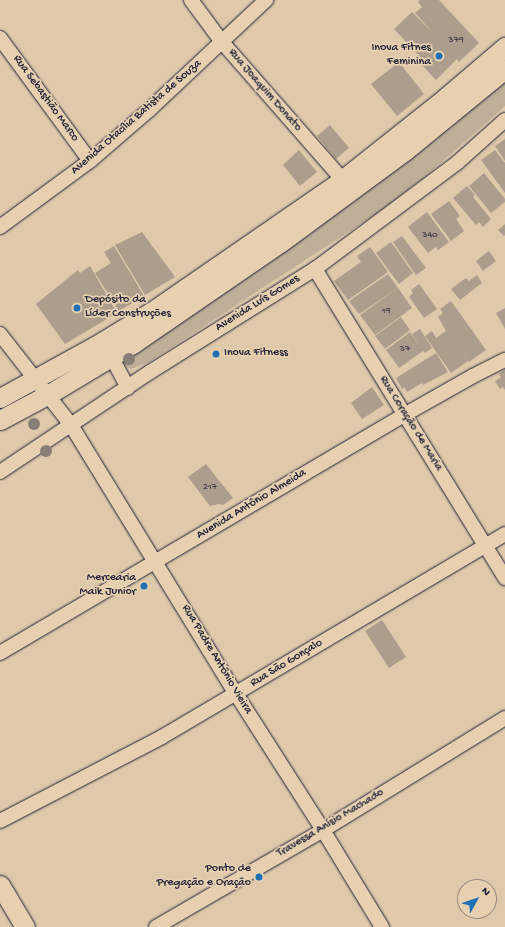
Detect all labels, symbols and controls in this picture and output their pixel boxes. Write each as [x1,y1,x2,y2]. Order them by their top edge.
house number: 379 [448,35,464,47]
place label: Inova Fitnes Feminina [371,42,431,70]
street label: Rua Joaquim Donato [224,47,304,135]
marker: Inova Fitnes Feminina [434,51,444,61]
street label: Rua Sebastião Marco [9,53,81,145]
street label: Avenida Otacília Batista de Souza [69,57,205,179]
house number: 340 [422,230,438,242]
street label: Avenida Luís Gomes [213,272,303,336]
place label: Depósito da Líder Construções [85,294,171,322]
marker: Depósito da Líder Construções [72,303,82,313]
house number: 19 [381,306,391,318]
house number: 37 [400,344,410,356]
place label: Inova Fitness [224,347,288,361]
marker: Inova Fitness [211,349,221,359]
street label: Rua Coração de Maria [375,374,445,474]
street label: Avenida Antônio Almeida [195,467,309,543]
house number: 217 [203,482,217,494]
place label: Mercearia Maik Junior [79,572,136,600]
marker: Mercearia Maik Junior [139,581,149,591]
street label: Rua Padre Antônio Vieira [178,603,254,717]
street label: Rua São Gonçalo [248,637,326,691]
street label: Travessa Anísio Machado [275,786,387,862]
place label: Ponto de Pregação e Oração [156,863,251,891]
marker: Ponto de Pregação e Oração [254,872,264,882]
north arrow [457,879,497,919]
text: N [479,885,492,899]

